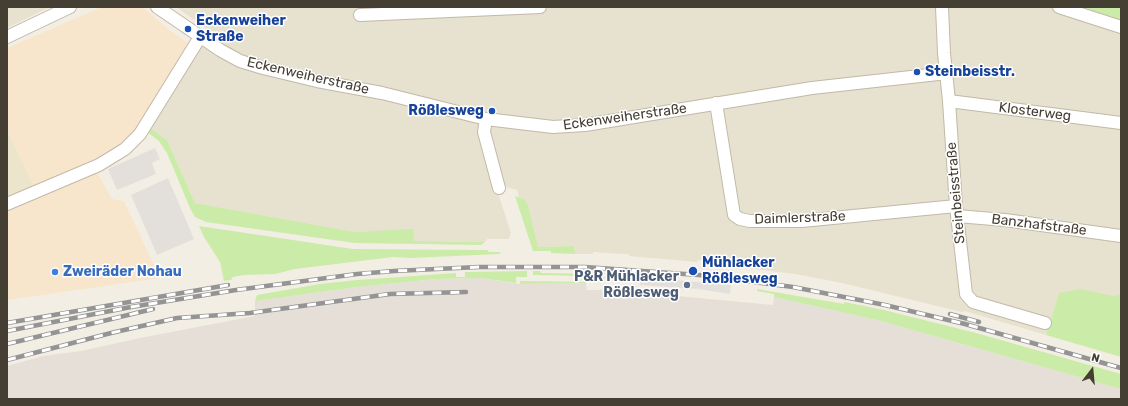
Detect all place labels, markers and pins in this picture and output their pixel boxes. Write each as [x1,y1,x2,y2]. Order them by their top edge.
place label: Eckenweiher Straße [196,13,286,46]
marker: Eckenweiher Straße [183,24,193,34]
place label: Steinbeisstr. [925,64,1015,80]
marker: Steinbeisstr. [912,67,922,77]
place label: Rößlesweg [408,103,484,119]
marker: Rößlesweg [487,106,497,116]
place label: Mühlacker Rößlesweg [702,255,778,288]
place label: Zweiräder Nohau [63,264,182,280]
marker: Mühlacker Rößlesweg [687,265,699,277]
marker: Zweiräder Nohau [50,267,60,277]
place label: P&R Mühlacker Rößlesweg [574,269,679,302]
marker: P&R Mühlacker Rößlesweg [682,280,692,290]

